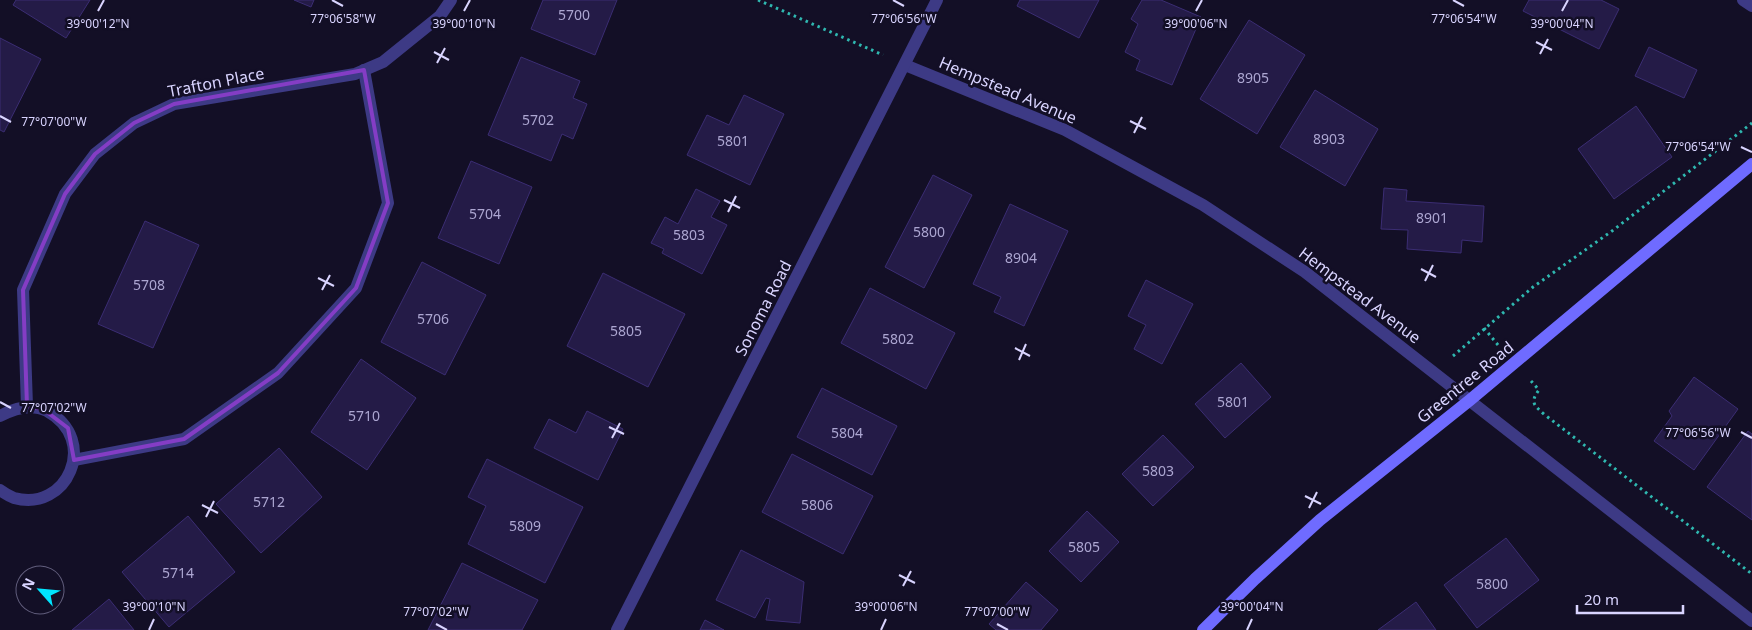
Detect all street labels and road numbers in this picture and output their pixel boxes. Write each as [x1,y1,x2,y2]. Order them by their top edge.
street label: Hempstead Avenue [936,51,1080,129]
street label: Trafton Place [166,62,266,102]
street label: Hempstead Avenue [1295,242,1425,348]
street label: Sonoma Road [729,256,797,360]
street label: Greentree Road [1412,336,1518,428]

